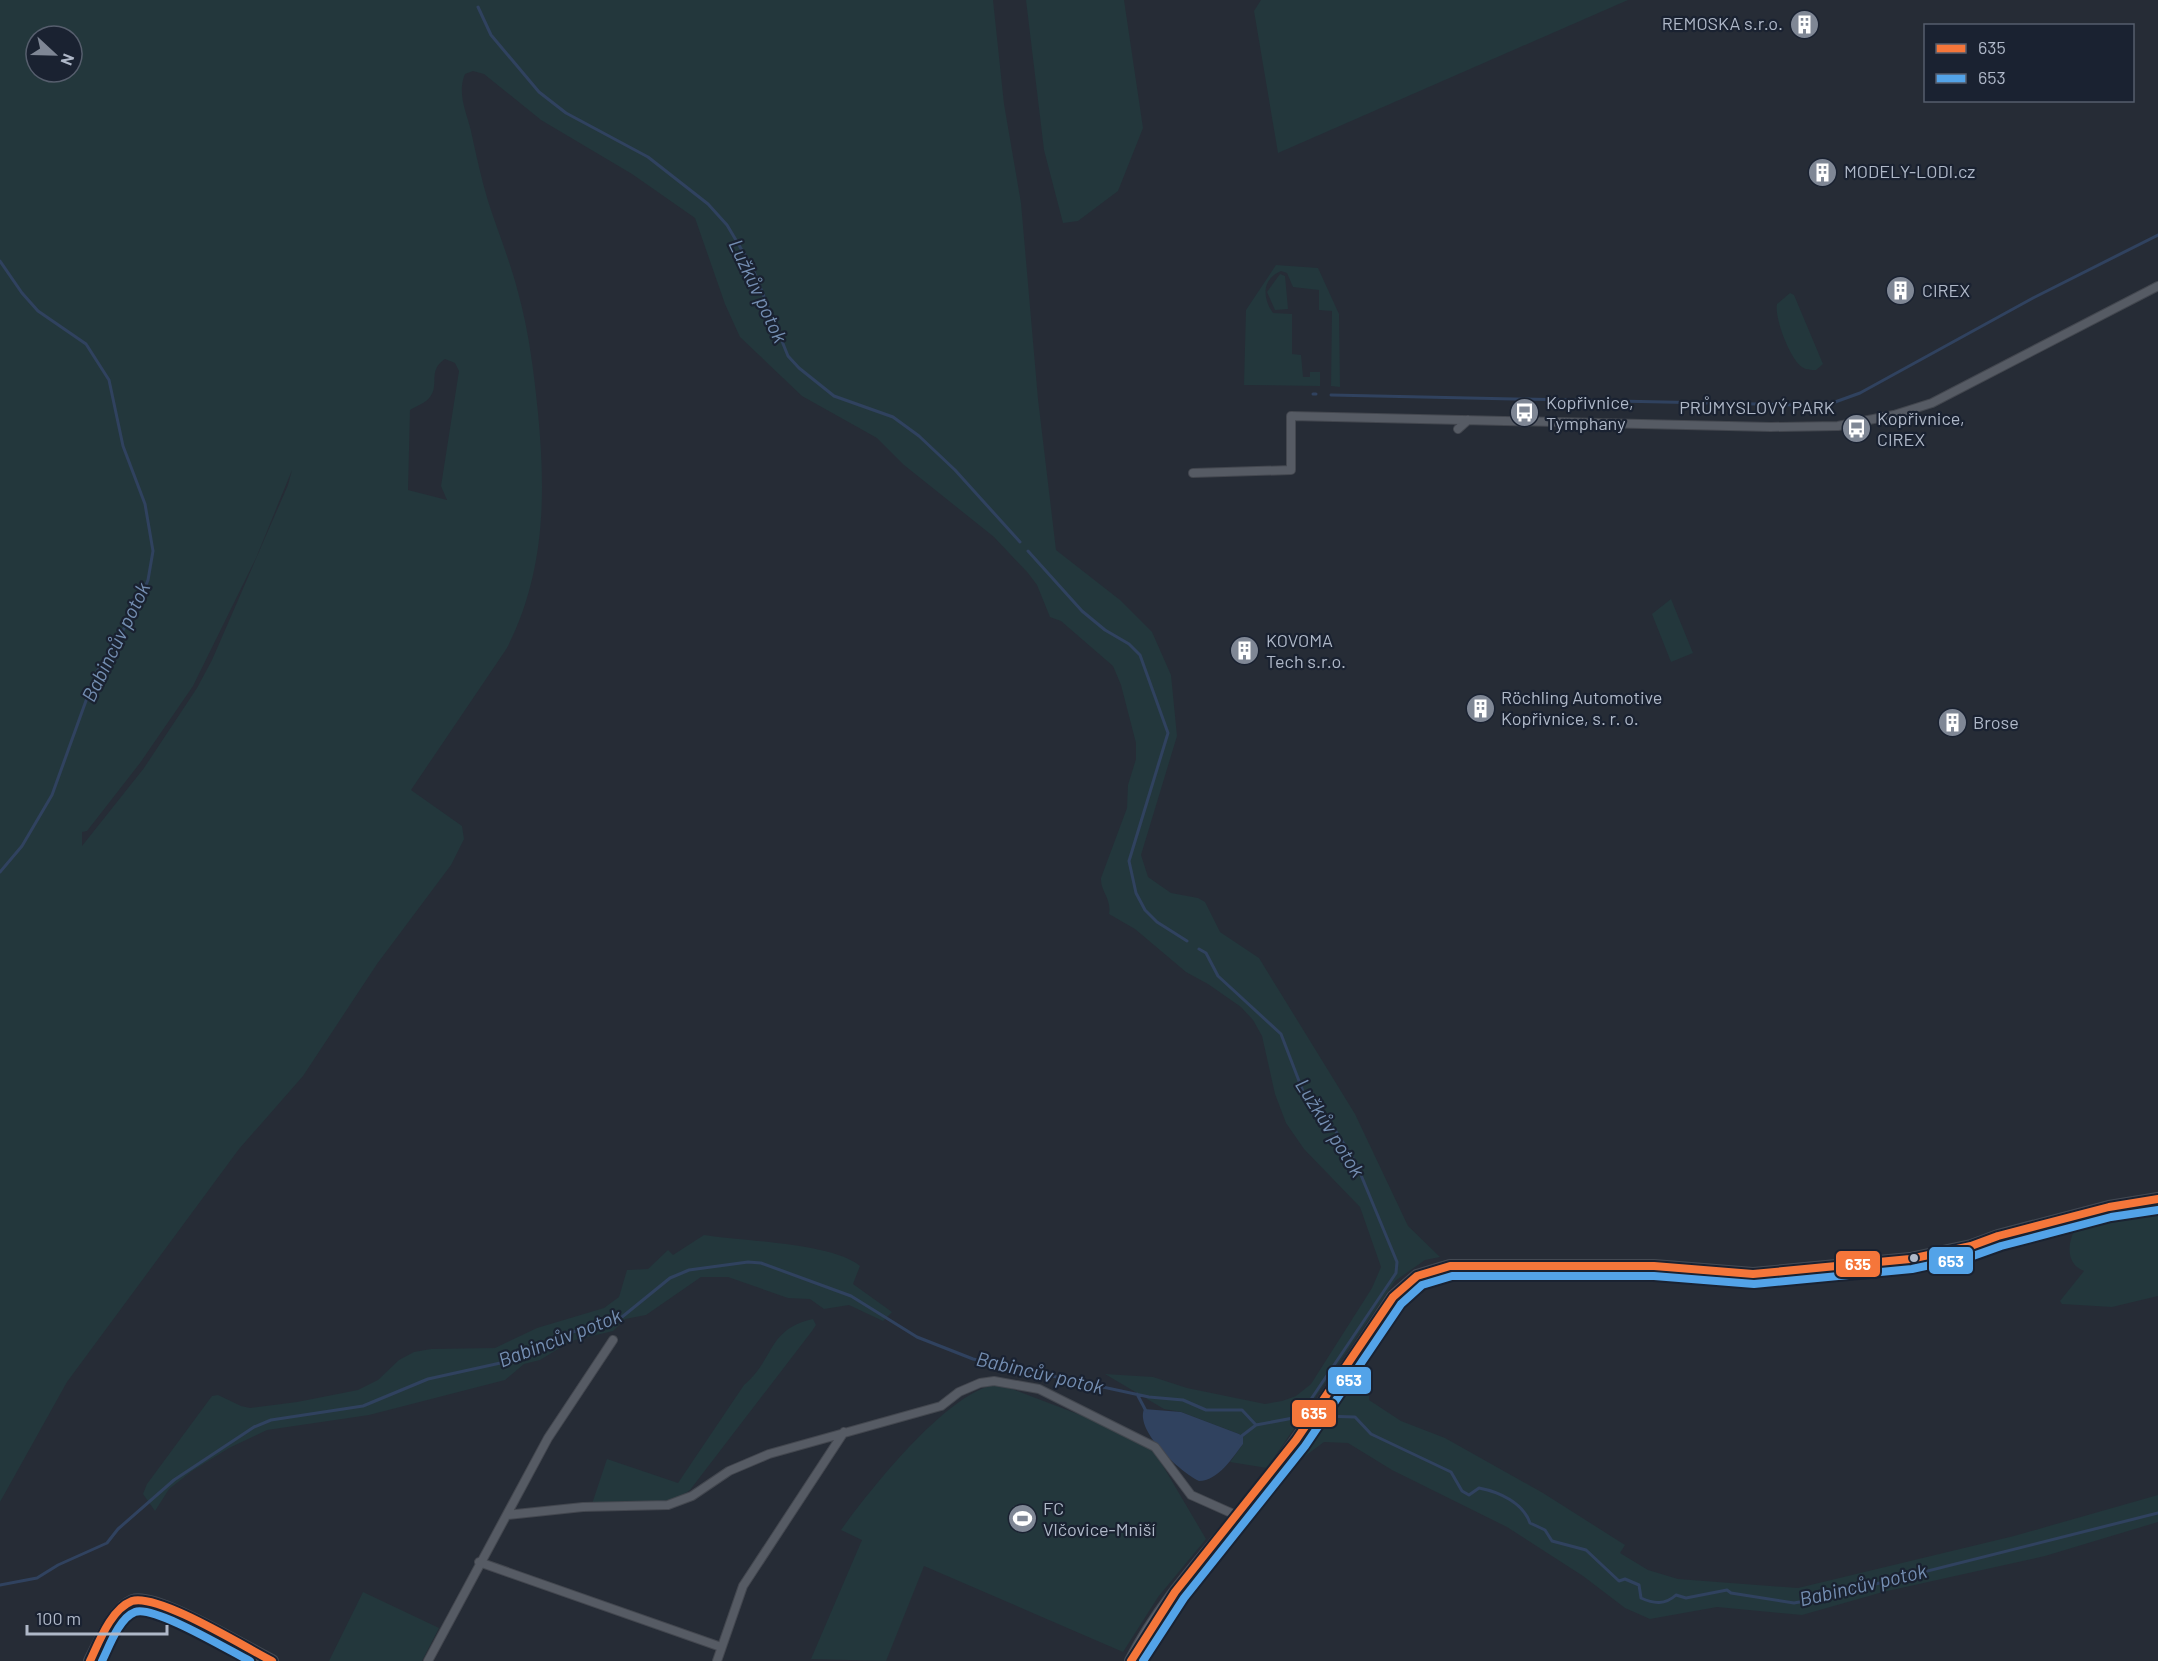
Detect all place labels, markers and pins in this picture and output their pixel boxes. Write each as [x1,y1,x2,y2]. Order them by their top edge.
building icon: REMOSKA s.r.o. [1788,8,1820,40]
place label: REMOSKA s.r.o. [1662,12,1783,34]
building icon: MODELY-LODI.cz [1807,156,1839,188]
place label: MODELY-LODI.cz [1844,160,1975,182]
building icon: CIREX [1885,275,1917,307]
place label: CIREX [1922,279,1970,301]
place label: Kopřivnice, Tymphany [1546,391,1634,434]
bus stop icon: Kopřivnice, Tymphany [1509,397,1541,429]
place label: Kopřivnice, CIREX [1877,407,1965,450]
bus stop icon: Kopřivnice, CIREX [1840,413,1872,445]
place label: KOVOMA Tech s.r.o. [1266,629,1346,672]
building icon: KOVOMA Tech s.r.o. [1229,635,1261,667]
place label: Röchling Automotive Kopřivnice, s. r. o. [1501,686,1662,729]
building icon: Röchling Automotive Kopřivnice, s. r. o. [1464,692,1496,724]
building icon: Brose [1936,707,1968,739]
place label: Brose [1973,711,2019,733]
unlabelled marker [1908,1252,1920,1264]
place label: FC Vlčovice-Mniší [1043,1497,1156,1540]
sports icon: FC Vlčovice-Mniší [1006,1503,1038,1535]

